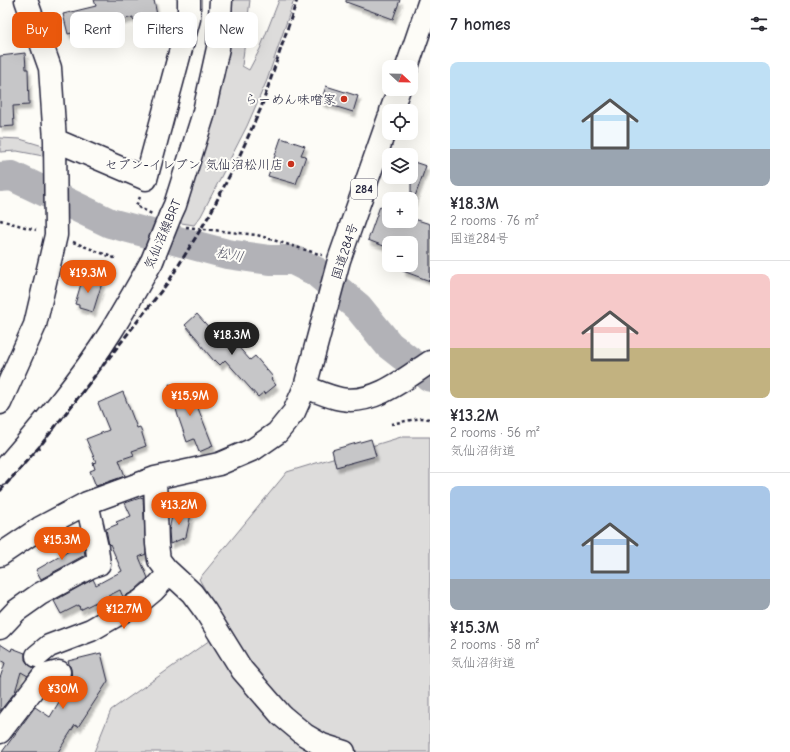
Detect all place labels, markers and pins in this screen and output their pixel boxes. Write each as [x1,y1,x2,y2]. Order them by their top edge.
place label: らーめん味噌家 [245,92,336,107]
marker: らーめん味噌家 [339,94,349,104]
place label: セブン-イレブン 気仙沼松川店 [104,157,283,172]
marker: セブン-イレブン 気仙沼松川店 [286,159,296,169]
pin: ¥19.3M [55,260,121,294]
pin: ¥18.3M [199,322,265,356]
pin: ¥15.9M [157,383,223,417]
pin: ¥13.2M [146,492,212,526]
pin: ¥15.3M [29,527,95,561]
pin: ¥12.7M [91,596,157,630]
pin: ¥30M [39,676,87,710]

